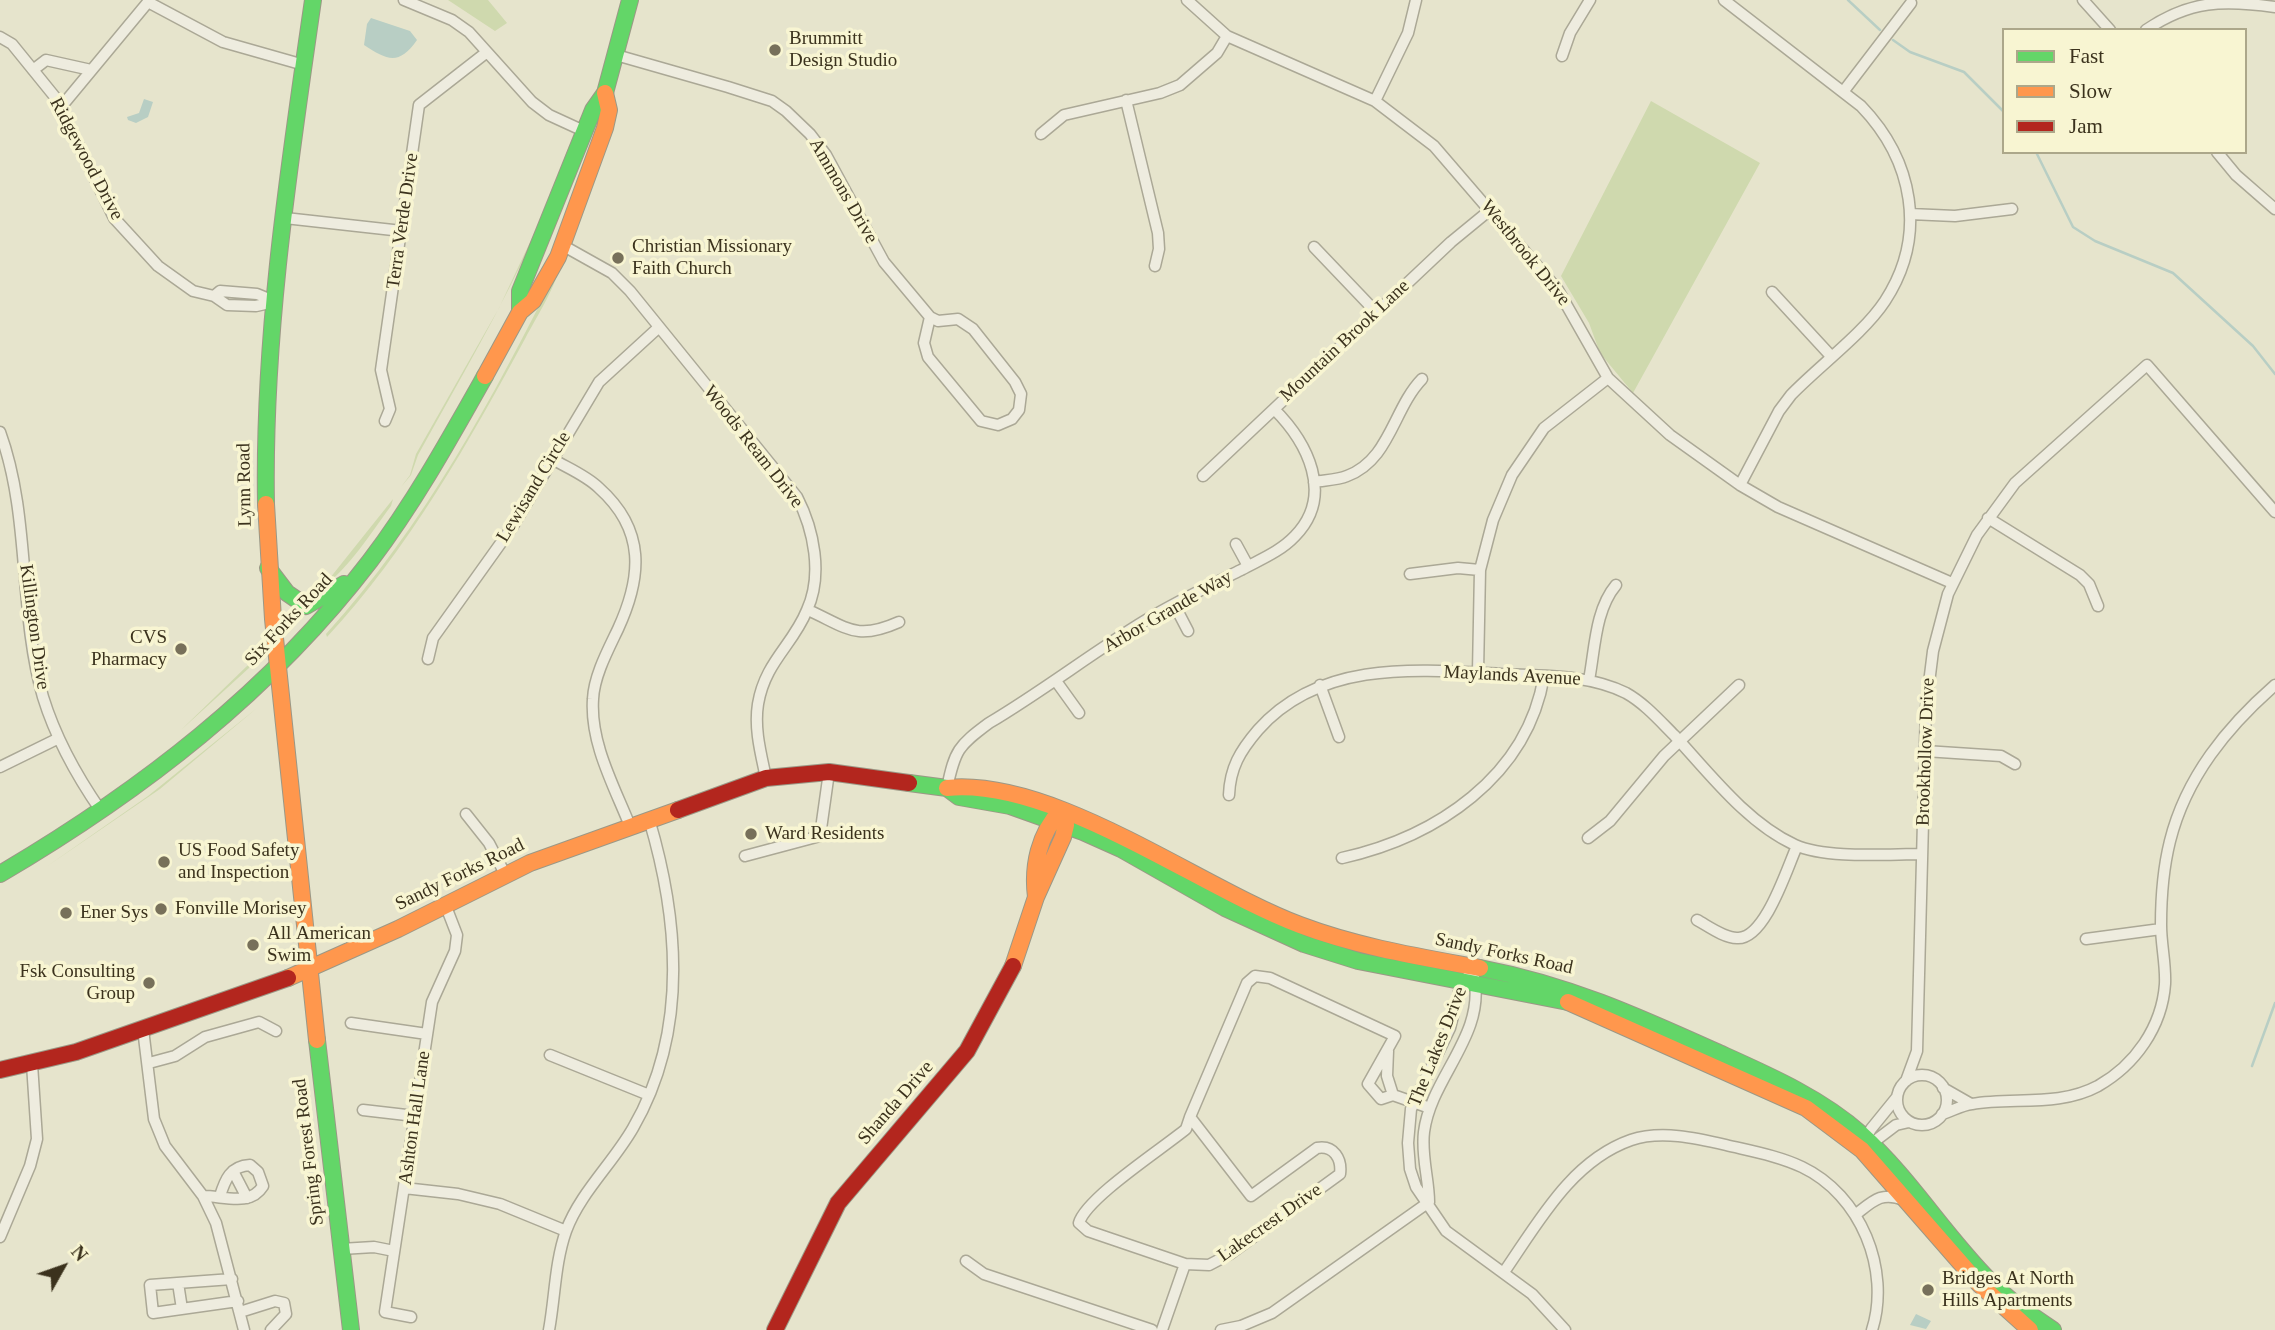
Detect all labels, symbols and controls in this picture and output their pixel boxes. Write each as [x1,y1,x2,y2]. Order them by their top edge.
place label: Brummitt Design Studio [789,28,897,72]
legend [2002,28,2247,154]
marker: Brummitt Design Studio [767,42,783,58]
text: Fast [2069,44,2104,68]
text: Slow [2069,79,2112,103]
street label: Ridgewood Drive [44,94,128,224]
text: Jam [2069,114,2103,138]
street label: Ammons Drive [804,134,882,248]
street label: Terra Verde Drive [382,152,424,290]
street label: Westbrook Drive [1475,195,1575,311]
place label: Christian Missionary Faith Church [632,236,792,280]
marker: Christian Missionary Faith Church [610,250,626,266]
street label: Mountain Brook Lane [1275,275,1415,407]
street label: Woods Ream Drive [698,381,808,513]
street label: Lewisand Circle [492,428,576,546]
street label: Lynn Road [233,443,257,527]
street label: Killington Drive [14,563,54,691]
street label: Arbor Grande Way [1099,566,1237,658]
street label: Six Forks Road [240,569,338,671]
place label: CVS Pharmacy [91,627,167,671]
marker: CVS Pharmacy [173,641,189,657]
street label: Maylands Avenue [1443,661,1581,691]
street label: Brookhollow Drive [1912,678,1940,826]
place label: Ward Residents [765,823,884,845]
marker: Ward Residents [743,826,759,842]
street label: Sandy Forks Road [392,834,528,916]
place label: US Food Safety and Inspection [178,840,299,884]
marker: US Food Safety and Inspection [156,854,172,870]
place label: Fonville Morisey [175,898,306,920]
marker: Fonville Morisey [153,901,169,917]
place label: Ener Sys [80,902,148,924]
marker: Ener Sys [58,905,74,921]
place label: All American Swim [267,923,371,967]
street label: Sandy Forks Road [1433,928,1575,980]
marker: All American Swim [245,937,261,953]
place label: Fsk Consulting Group [19,961,135,1005]
marker: Fsk Consulting Group [141,975,157,991]
street label: The Lakes Drive [1404,984,1472,1110]
street label: Ashton Hall Lane [394,1050,436,1186]
street label: Shanda Drive [853,1056,939,1150]
street label: Spring Forest Road [289,1077,329,1227]
street label: Lakecrest Drive [1214,1179,1326,1267]
north arrow [28,1232,98,1302]
text: N [67,1241,92,1265]
place label: Bridges At North Hills Apartments [1942,1268,2074,1312]
marker: Bridges At North Hills Apartments [1920,1282,1936,1298]

